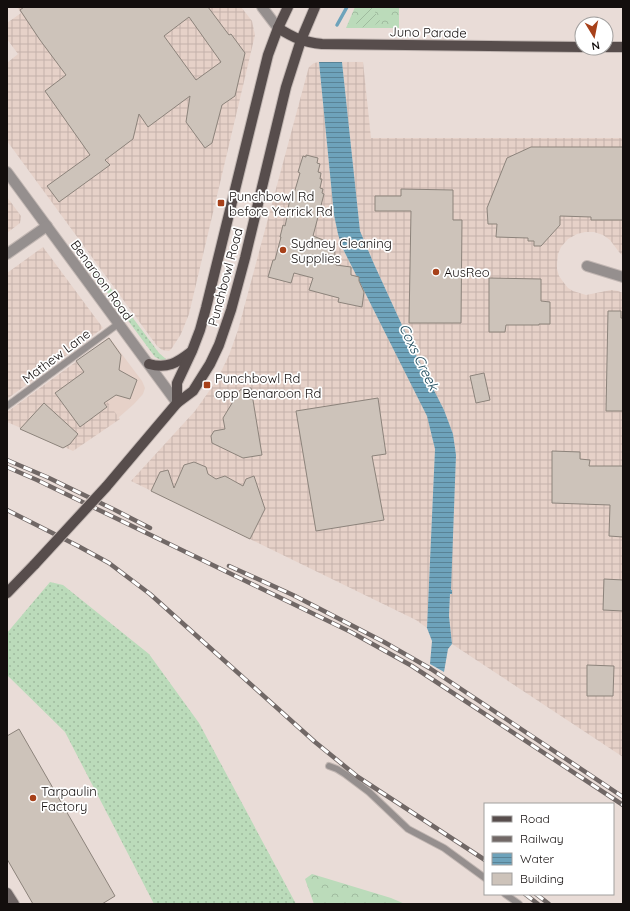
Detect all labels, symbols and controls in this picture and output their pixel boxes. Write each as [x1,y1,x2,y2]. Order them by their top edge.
north arrow [574,16,614,56]
street label: Juno Parade [389,23,467,41]
text: N [591,38,601,53]
place label: Punchbowl Rd before Yerrick Rd [229,188,333,219]
marker: Punchbowl Rd before Yerrick Rd [216,198,226,208]
street label: Punchbowl Road [204,226,246,328]
place label: Sydney Cleaning Supplies [291,235,392,266]
street label: Benaroon Road [68,237,136,323]
marker: Sydney Cleaning Supplies [278,245,288,255]
place label: AusReo [444,264,490,280]
marker: AusReo [431,267,441,277]
water label: Coxs Creek [395,321,444,395]
street label: Mathew Lane [19,325,93,387]
place label: Punchbowl Rd opp Benaroon Rd [215,370,321,401]
marker: Punchbowl Rd opp Benaroon Rd [202,380,212,390]
place label: Tarpaulin Factory [41,783,97,814]
marker: Tarpaulin Factory [28,793,38,803]
legend [484,803,614,895]
text: Road [520,811,550,826]
text: Railway [520,831,564,846]
text: Water [520,851,555,866]
text: Building [520,871,564,886]

